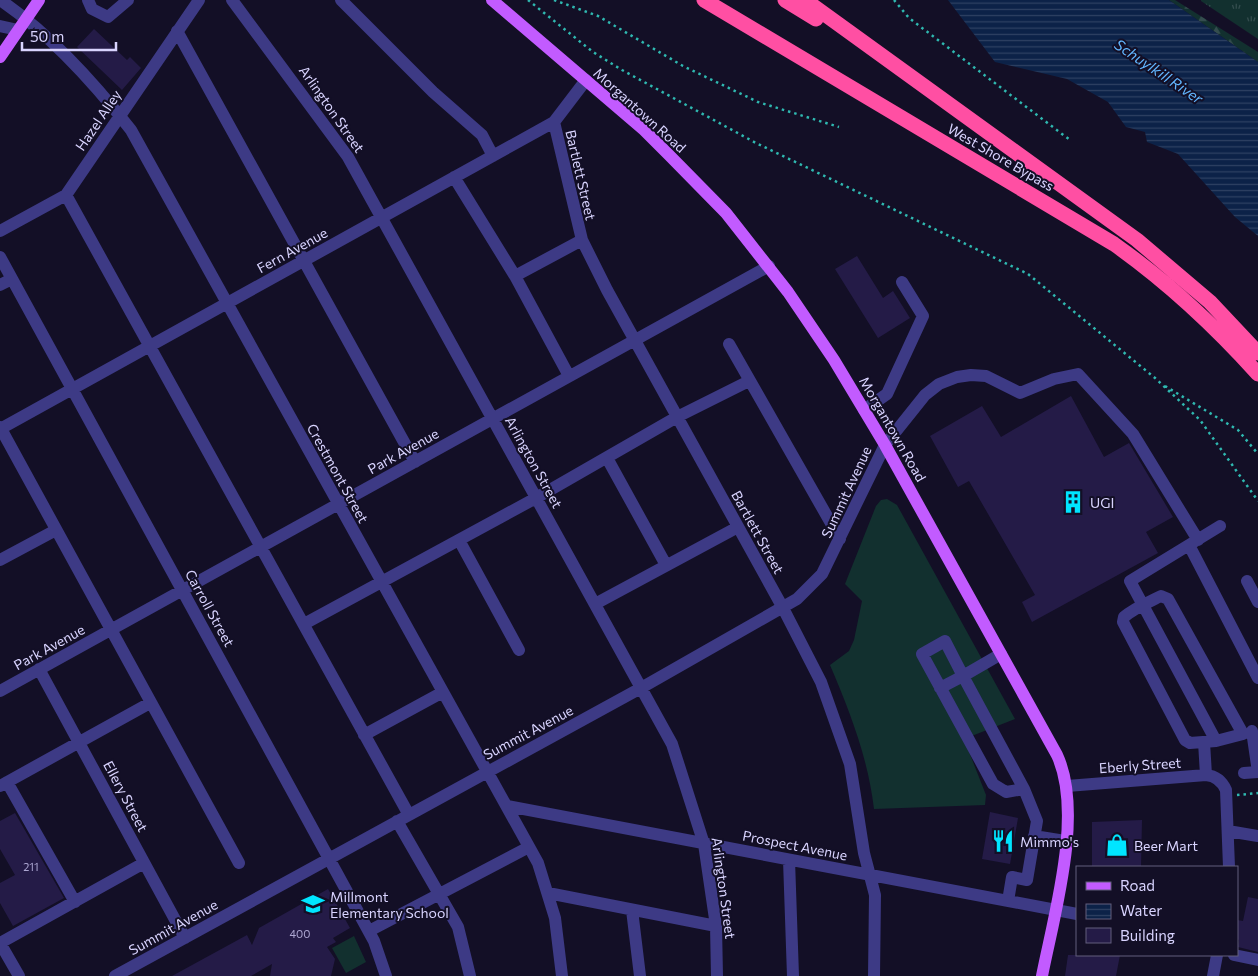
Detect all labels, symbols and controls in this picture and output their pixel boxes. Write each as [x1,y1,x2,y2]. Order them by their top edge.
scale bar [22,20,116,52]
text: 50 m [30,27,64,45]
water label: Schuylkill River [1111,35,1207,108]
street label: Arlington Street [296,62,368,156]
street label: Morgantown Road [590,64,690,156]
street label: Hazel Alley [71,86,125,154]
street label: West Shore Bypass [945,120,1057,194]
street label: Bartlett Street [562,128,600,222]
street label: Fern Avenue [254,224,330,276]
street label: Morgantown Road [856,373,930,485]
street label: Arlington Street [502,413,566,511]
street label: Crestmont Street [304,420,372,526]
street label: Park Avenue [364,425,442,477]
street label: Summit Avenue [817,443,875,541]
street label: Bartlett Street [728,488,788,577]
building icon: UGI [1060,489,1086,515]
place label: UGI [1090,494,1114,511]
street label: Carroll Street [182,566,238,650]
street label: Park Avenue [10,621,88,673]
street label: Summit Avenue [480,701,576,763]
street label: Eberly Street [1098,754,1182,776]
street label: Ellery Street [100,758,152,835]
street label: Prospect Avenue [741,827,849,863]
restaurant icon: Mimmo's [990,828,1016,854]
shop icon: Beer Mart [1104,832,1130,858]
place label: Mimmo's [1020,833,1079,850]
street label: Arlington Street [708,836,740,940]
place label: Beer Mart [1134,837,1198,854]
house number: 211 [23,860,39,873]
legend [1076,866,1238,956]
text: Road [1120,876,1155,894]
place label: Millmont Elementary School [330,888,449,921]
school or university icon: Millmont Elementary School [300,891,326,917]
street label: Summit Avenue [126,896,220,958]
text: Water [1120,901,1162,919]
text: Building [1120,926,1175,944]
house number: 400 [290,927,310,940]

